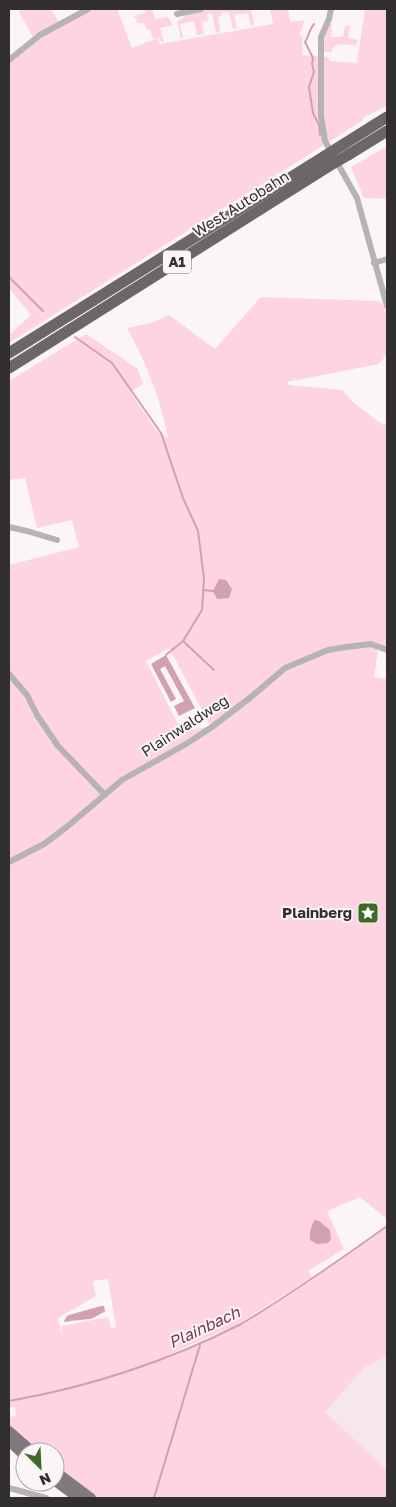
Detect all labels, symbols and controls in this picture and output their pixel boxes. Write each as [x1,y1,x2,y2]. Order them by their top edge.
street label: West Autobahn [189,166,292,240]
road number: A1 [163,250,191,274]
street label: Plainwaldweg [137,690,231,760]
place icon: Plainberg [356,901,380,925]
place label: Plainberg [282,903,352,921]
water label: Plainbach [165,1301,244,1352]
north arrow [15,1442,65,1492]
text: N [37,1469,54,1489]

